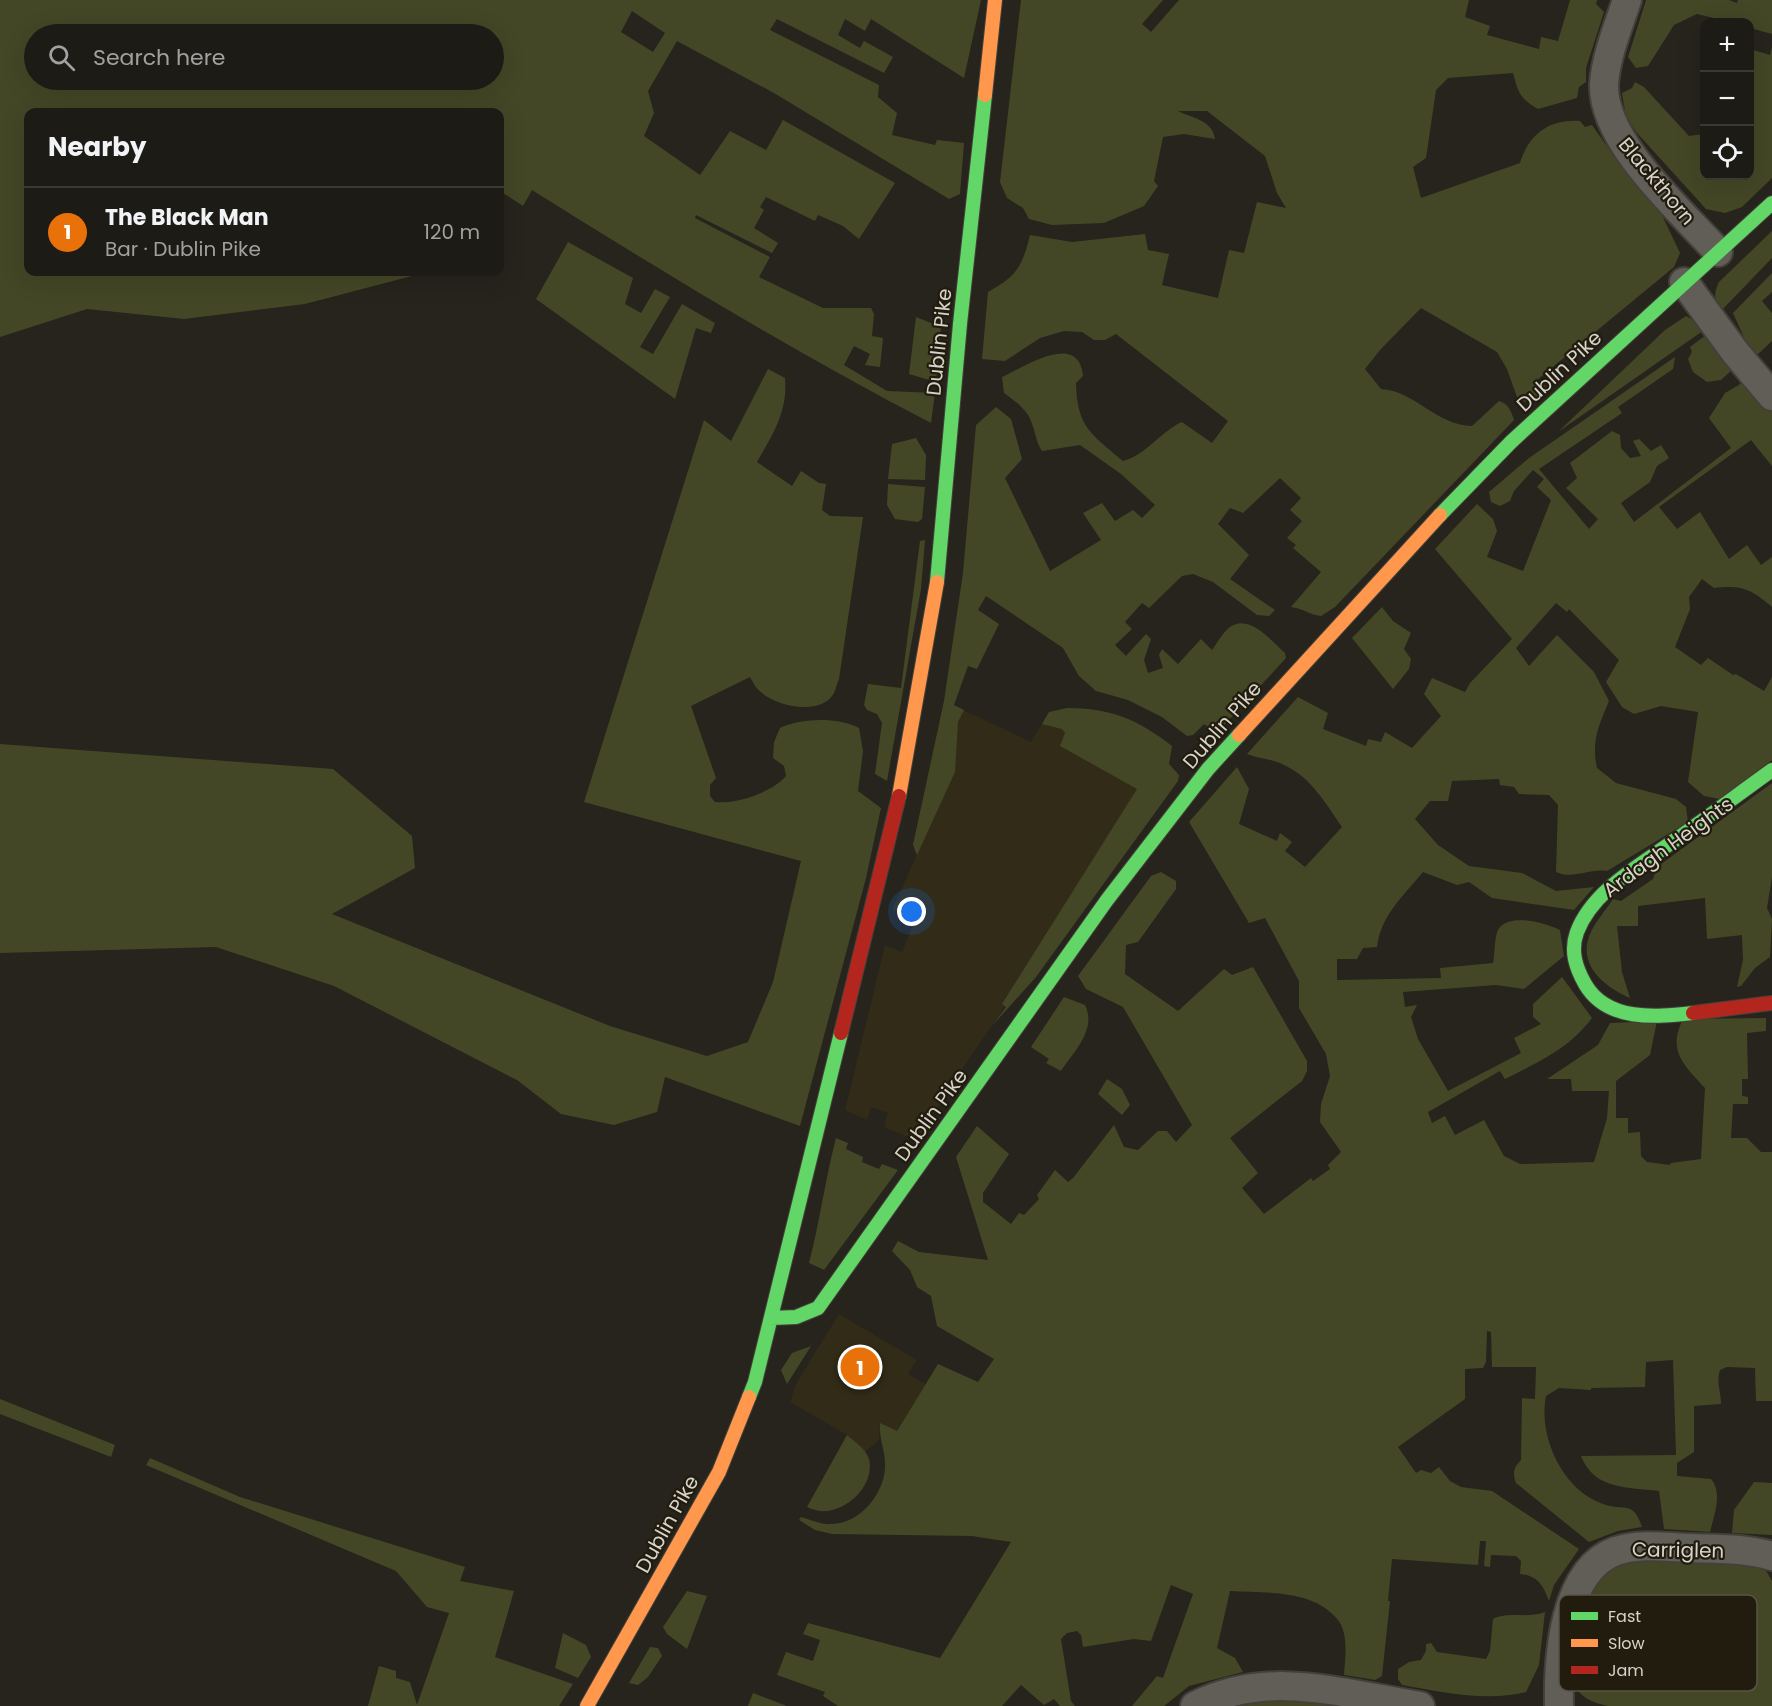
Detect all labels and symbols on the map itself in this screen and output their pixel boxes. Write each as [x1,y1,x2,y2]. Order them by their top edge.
street label: Blackthorn [1612,131,1702,231]
street label: Dublin Pike [919,287,959,397]
street label: Dublin Pike [1510,324,1608,418]
street label: Dublin Pike [1176,675,1268,775]
street label: Ardagh Heights [1597,790,1739,904]
your location [897,897,926,926]
street label: Dublin Pike [888,1063,974,1167]
pin: 1 [840,1344,880,1390]
street label: Dublin Pike [629,1470,705,1578]
street label: Carriglen [1632,1535,1724,1565]
legend [1559,1595,1757,1691]
text: Fast [1608,1605,1641,1628]
text: Slow [1608,1632,1645,1655]
text: Jam [1608,1659,1644,1682]

